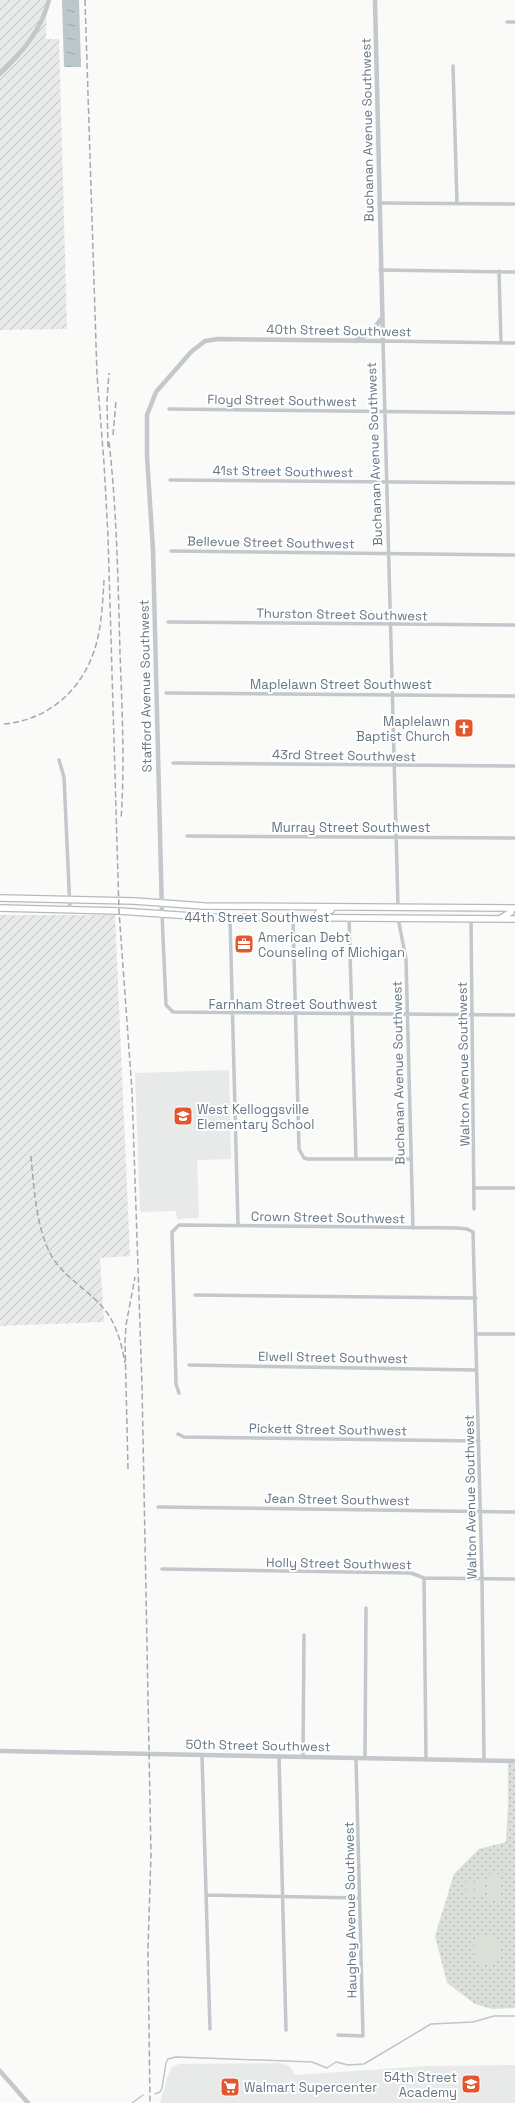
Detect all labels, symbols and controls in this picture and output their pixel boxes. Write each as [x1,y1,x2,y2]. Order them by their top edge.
street label: Buchanan Avenue Southwest [357,38,378,222]
street label: 40th Street Southwest [266,321,412,340]
street label: Buchanan Avenue Southwest [363,362,386,546]
street label: Floyd Street Southwest [207,391,357,410]
street label: 41st Street Southwest [212,462,354,481]
street label: Bellevue Street Southwest [187,533,355,552]
street label: Stafford Avenue Southwest [135,600,156,772]
street label: Thurston Street Southwest [256,605,428,624]
street label: Maplelawn Street Southwest [250,676,432,693]
place label: Maplelawn Baptist Church [356,713,450,745]
church icon: Maplelawn Baptist Church [453,717,475,739]
street label: 43rd Street Southwest [272,746,416,765]
street label: Murray Street Southwest [272,819,430,836]
street label: 44th Street Southwest [184,909,330,926]
place label: American Debt Counseling of Michigan [258,929,405,961]
office icon: American Debt Counseling of Michigan [233,933,255,955]
street label: Buchanan Avenue Southwest [388,981,409,1165]
street label: Walton Avenue Southwest [454,982,473,1146]
street label: Farnham Street Southwest [209,996,377,1013]
place label: West Kelloggsville Elementary School [197,1101,314,1133]
school or university icon: West Kelloggsville Elementary School [172,1105,194,1127]
street label: Crown Street Southwest [251,1208,405,1227]
street label: Elwell Street Southwest [258,1348,408,1367]
street label: Walton Avenue Southwest [461,1415,480,1579]
street label: Pickett Street Southwest [249,1420,407,1439]
street label: Jean Street Southwest [264,1490,410,1509]
street label: Holly Street Southwest [266,1554,412,1573]
street label: 50th Street Southwest [185,1736,331,1755]
street label: Haughey Avenue Southwest [340,1821,361,1998]
place label: 54th Street Academy [384,2069,457,2101]
school or university icon: 54th Street Academy [460,2073,482,2095]
supermarket icon: Walmart Supercenter [219,2076,241,2098]
place label: Walmart Supercenter [244,2079,377,2096]

